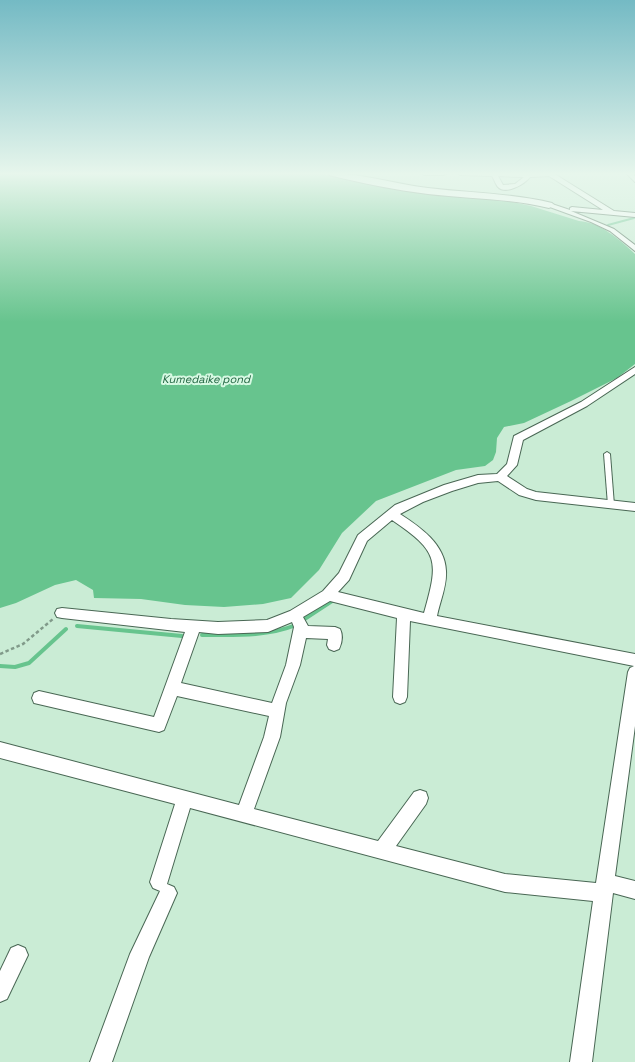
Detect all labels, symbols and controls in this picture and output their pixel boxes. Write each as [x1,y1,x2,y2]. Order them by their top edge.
water label: Kumedaike pond [162,372,252,386]

